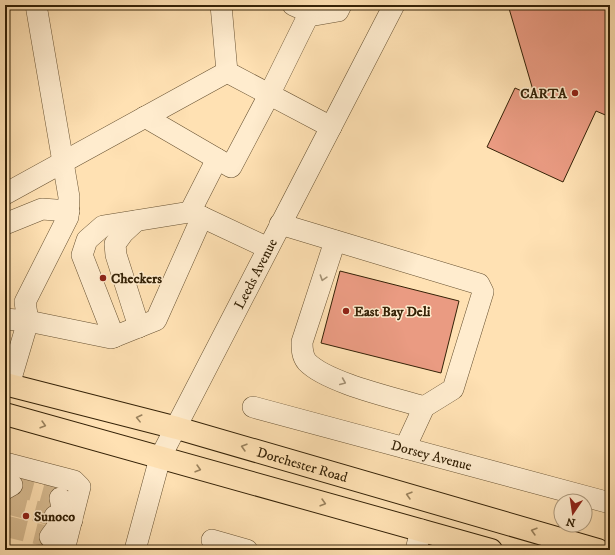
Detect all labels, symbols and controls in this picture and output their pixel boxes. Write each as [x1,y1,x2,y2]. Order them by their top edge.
place label: CARTA [520,85,568,103]
marker: CARTA [570,88,580,98]
street label: Leeds Avenue [231,236,282,312]
place label: Checkers [111,270,162,288]
marker: Checkers [98,273,108,283]
one-way arrow [319,274,328,281]
place label: East Bay Deli [354,303,431,321]
marker: East Bay Deli [341,306,351,316]
one-way arrow [338,377,346,385]
one-way arrow [136,414,143,423]
one-way arrow [39,420,46,429]
street label: Dorsey Avenue [389,437,474,476]
one-way arrow [240,443,247,452]
street label: Dorchester Road [254,444,350,487]
one-way arrow [195,464,201,472]
one-way arrow [405,491,412,500]
north arrow [553,493,593,533]
one-way arrow [319,498,326,507]
place label: Sunoco [34,508,75,526]
marker: Sunoco [21,511,31,521]
text: N [565,514,577,530]
one-way arrow [530,527,537,536]

